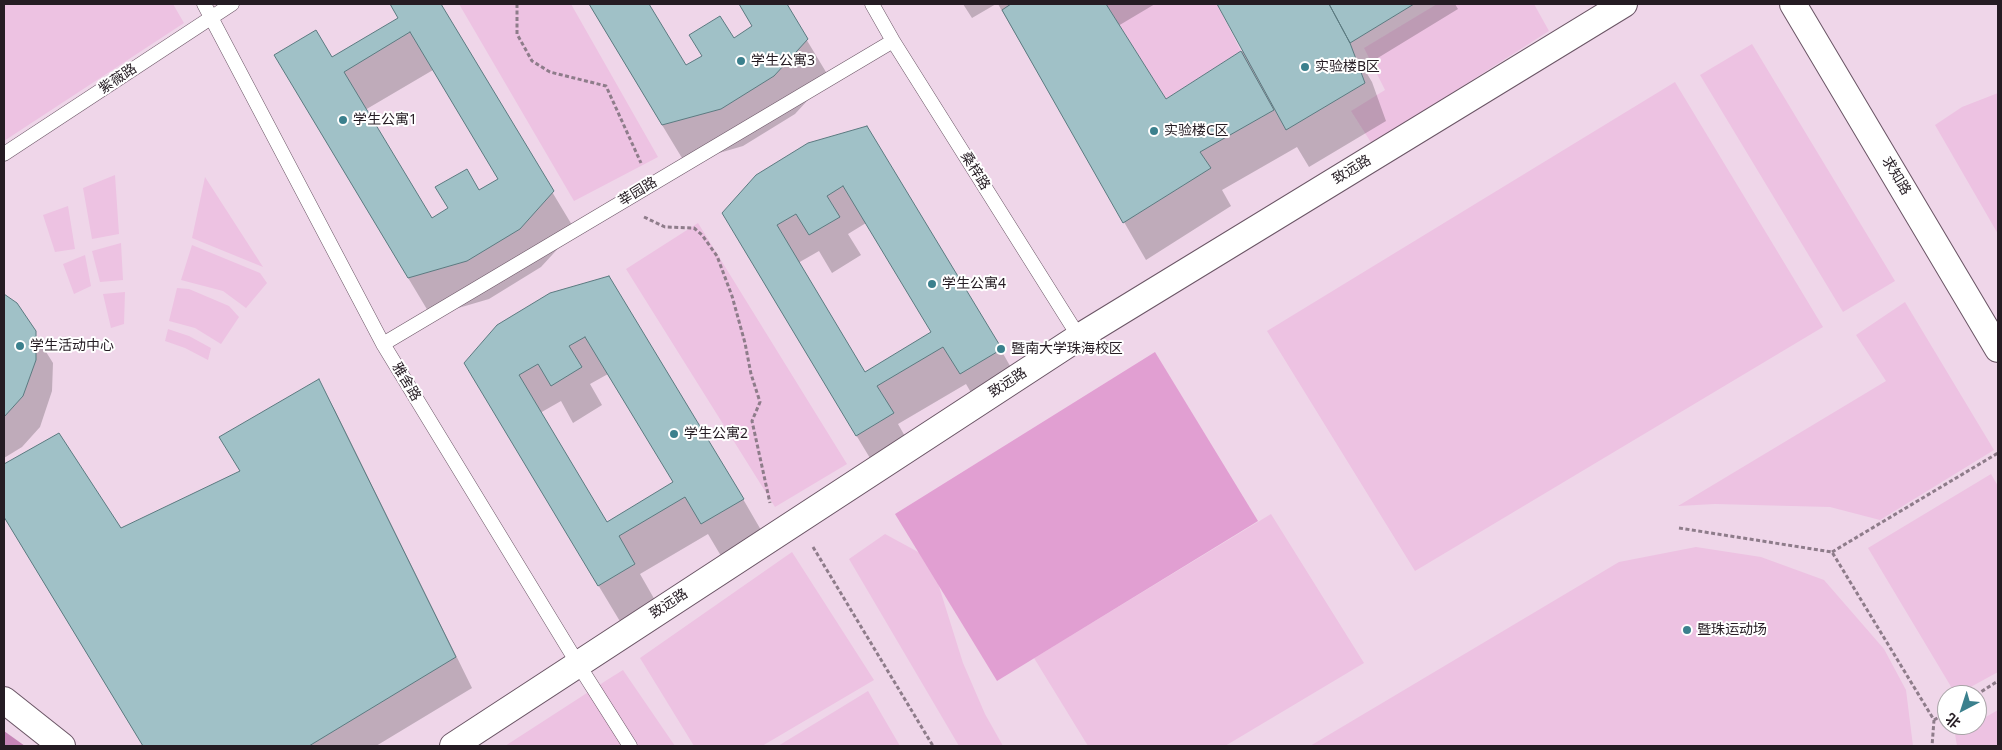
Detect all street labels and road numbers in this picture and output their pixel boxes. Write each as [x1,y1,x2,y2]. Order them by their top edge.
street label: 紫薇路 [96,60,140,98]
street label: 桑梓路 [957,149,993,193]
street label: 致远路 [1330,152,1374,188]
street label: 求知路 [1878,154,1914,198]
street label: 莘园路 [616,174,660,210]
street label: 雅舍路 [388,360,424,404]
street label: 致远路 [986,365,1030,401]
street label: 致远路 [647,586,691,622]

